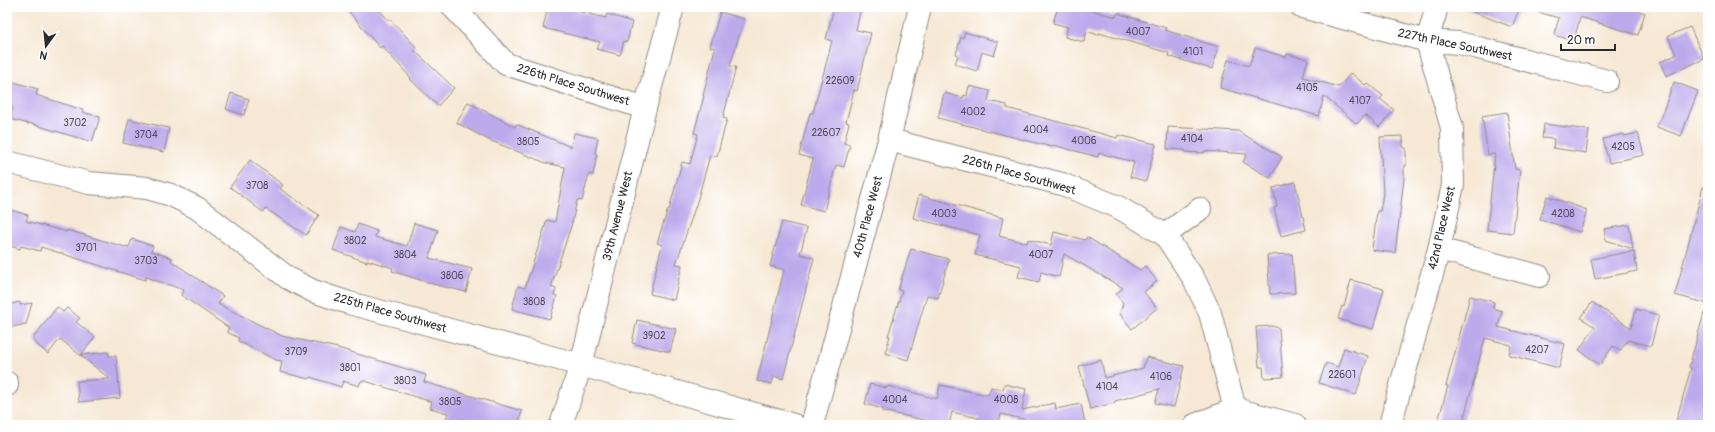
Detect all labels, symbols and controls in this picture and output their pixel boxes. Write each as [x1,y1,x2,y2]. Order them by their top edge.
north arrow [26,26,66,66]
house number: 4007 [1126,26,1151,38]
street label: 227th Place Southwest [1396,26,1514,64]
scale bar [1561,26,1615,52]
text: 20 m [1567,33,1596,48]
house number: 4101 [1183,46,1203,58]
text: N [38,48,49,62]
street label: 226th Place Southwest [515,61,631,109]
house number: 22609 [826,75,854,87]
house number: 4105 [1296,82,1318,94]
house number: 4107 [1349,95,1372,107]
house number: 4002 [960,106,986,118]
house number: 3702 [63,117,87,129]
house number: 4004 [1023,124,1049,136]
house number: 22607 [811,127,841,139]
house number: 3704 [134,129,158,141]
house number: 4104 [1181,133,1203,145]
house number: 4006 [1071,135,1097,147]
house number: 3805 [517,136,539,148]
house number: 4205 [1611,141,1635,153]
street label: 226th Place Southwest [961,152,1078,198]
street label: 39th Avenue West [600,169,636,262]
street label: 40th Place West [850,174,886,260]
house number: 3708 [246,180,268,192]
street label: 42nd Place West [1425,185,1459,271]
house number: 4003 [931,208,957,220]
house number: 4208 [1551,208,1575,220]
house number: 3802 [343,235,367,247]
house number: 3701 [75,242,97,254]
house number: 3804 [393,249,417,261]
house number: 4007 [1029,249,1054,261]
house number: 3703 [134,255,158,267]
house number: 3806 [440,270,464,282]
street label: 225th Place Southwest [332,290,448,336]
house number: 3808 [523,296,545,308]
house number: 3902 [642,330,666,342]
house number: 4207 [1525,344,1549,356]
house number: 3709 [285,346,307,358]
house number: 3801 [339,362,361,374]
house number: 22601 [1328,369,1356,381]
house number: 4106 [1150,371,1172,383]
house number: 3803 [393,375,417,387]
house number: 4104 [1096,381,1118,393]
house number: 4004 [882,394,908,406]
house number: 4008 [994,394,1018,406]
house number: 3805 [439,396,461,408]

